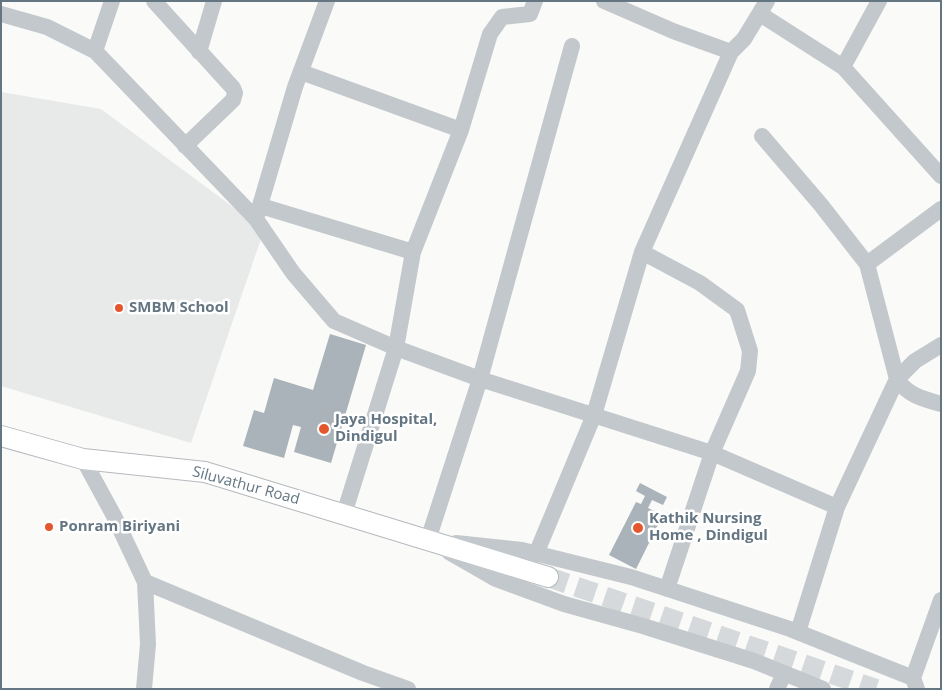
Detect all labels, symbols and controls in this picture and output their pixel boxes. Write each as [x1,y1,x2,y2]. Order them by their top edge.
place label: SMBM School [129,299,229,317]
marker: SMBM School [113,302,125,314]
place label: Jaya Hospital, Dindigul [335,411,437,446]
marker: Jaya Hospital, Dindigul [317,422,331,436]
street label: Siluvathur Road [190,463,302,509]
place label: Kathik Nursing Home , Dindigul [649,510,768,545]
place label: Ponram Biriyani [59,518,180,536]
marker: Ponram Biriyani [43,521,55,533]
marker: Kathik Nursing Home , Dindigul [631,521,645,535]

